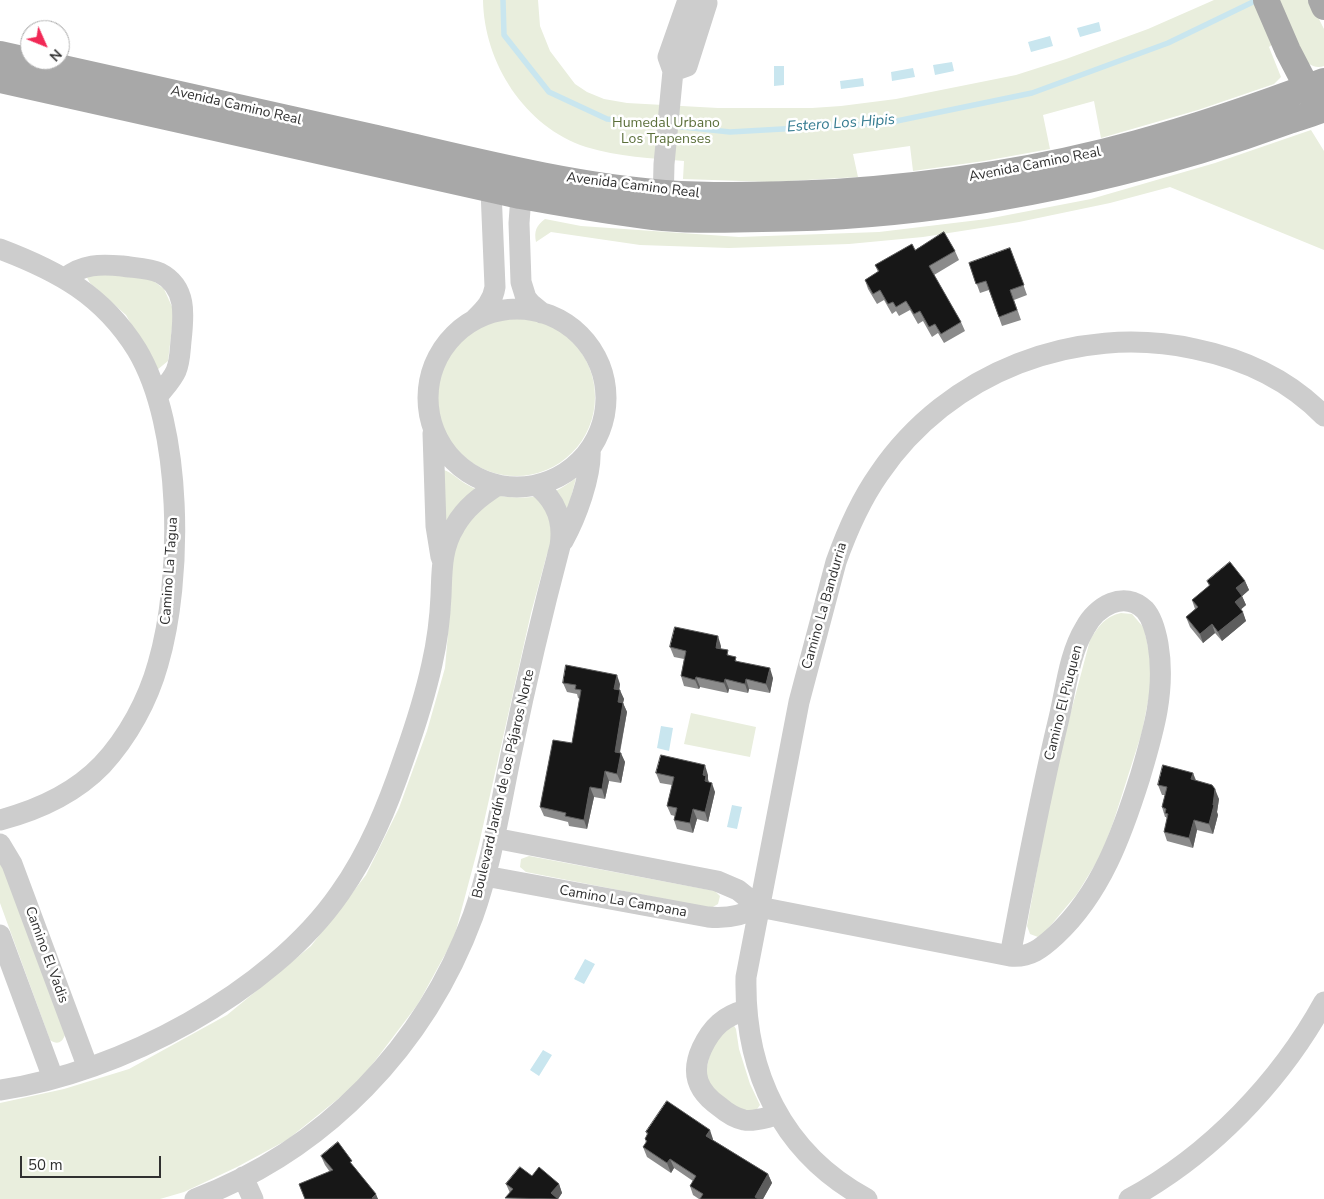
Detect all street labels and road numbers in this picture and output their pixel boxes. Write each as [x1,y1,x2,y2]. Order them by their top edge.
street label: Avenida Camino Real [169,83,303,129]
street label: Avenida Camino Real [968,144,1102,186]
street label: Avenida Camino Real [565,169,701,203]
street label: Camino La Tagua [158,517,182,625]
street label: Camino La Bandurria [799,541,851,671]
street label: Camino El Piuquen [1042,643,1086,763]
street label: Boulevard Jardín de los Pájaros Norte [469,668,539,900]
street label: Camino La Campana [558,882,688,922]
street label: Camino El Vadis [21,904,71,1006]

